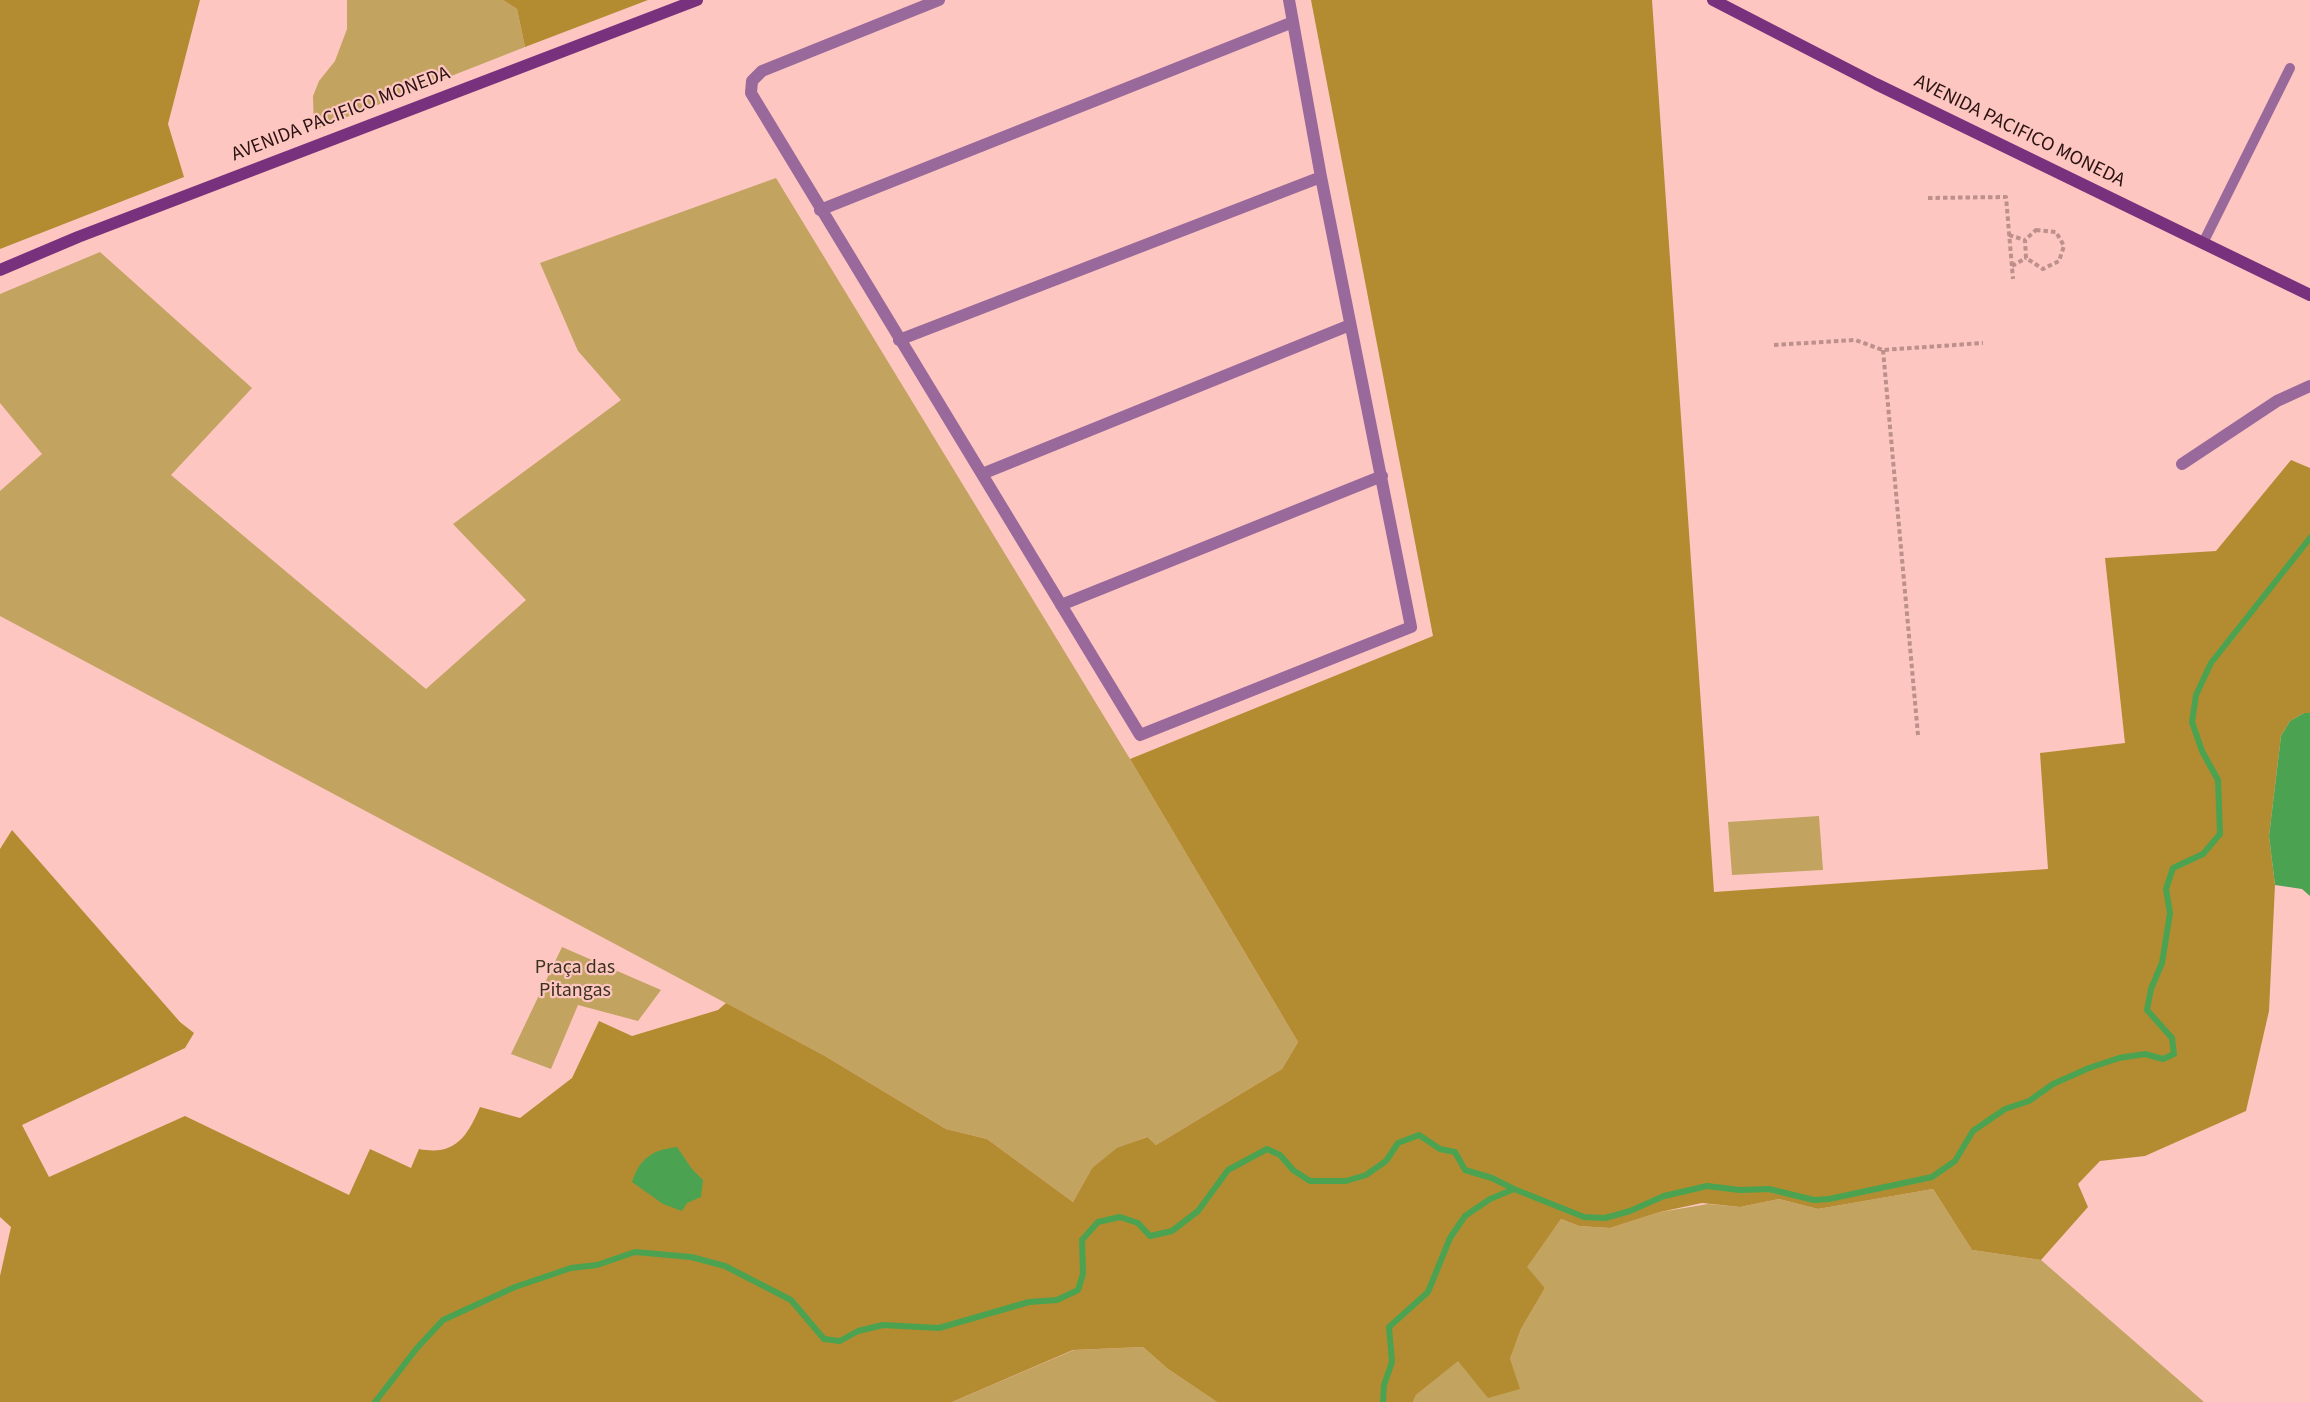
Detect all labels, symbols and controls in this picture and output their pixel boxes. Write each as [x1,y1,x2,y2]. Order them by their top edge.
street label: AVENIDA PACIFICO MONEDA [228,62,454,168]
street label: AVENIDA PACIFICO MONEDA [1910,70,2128,194]
park label: Praça das Pitangas [535,957,615,1004]

